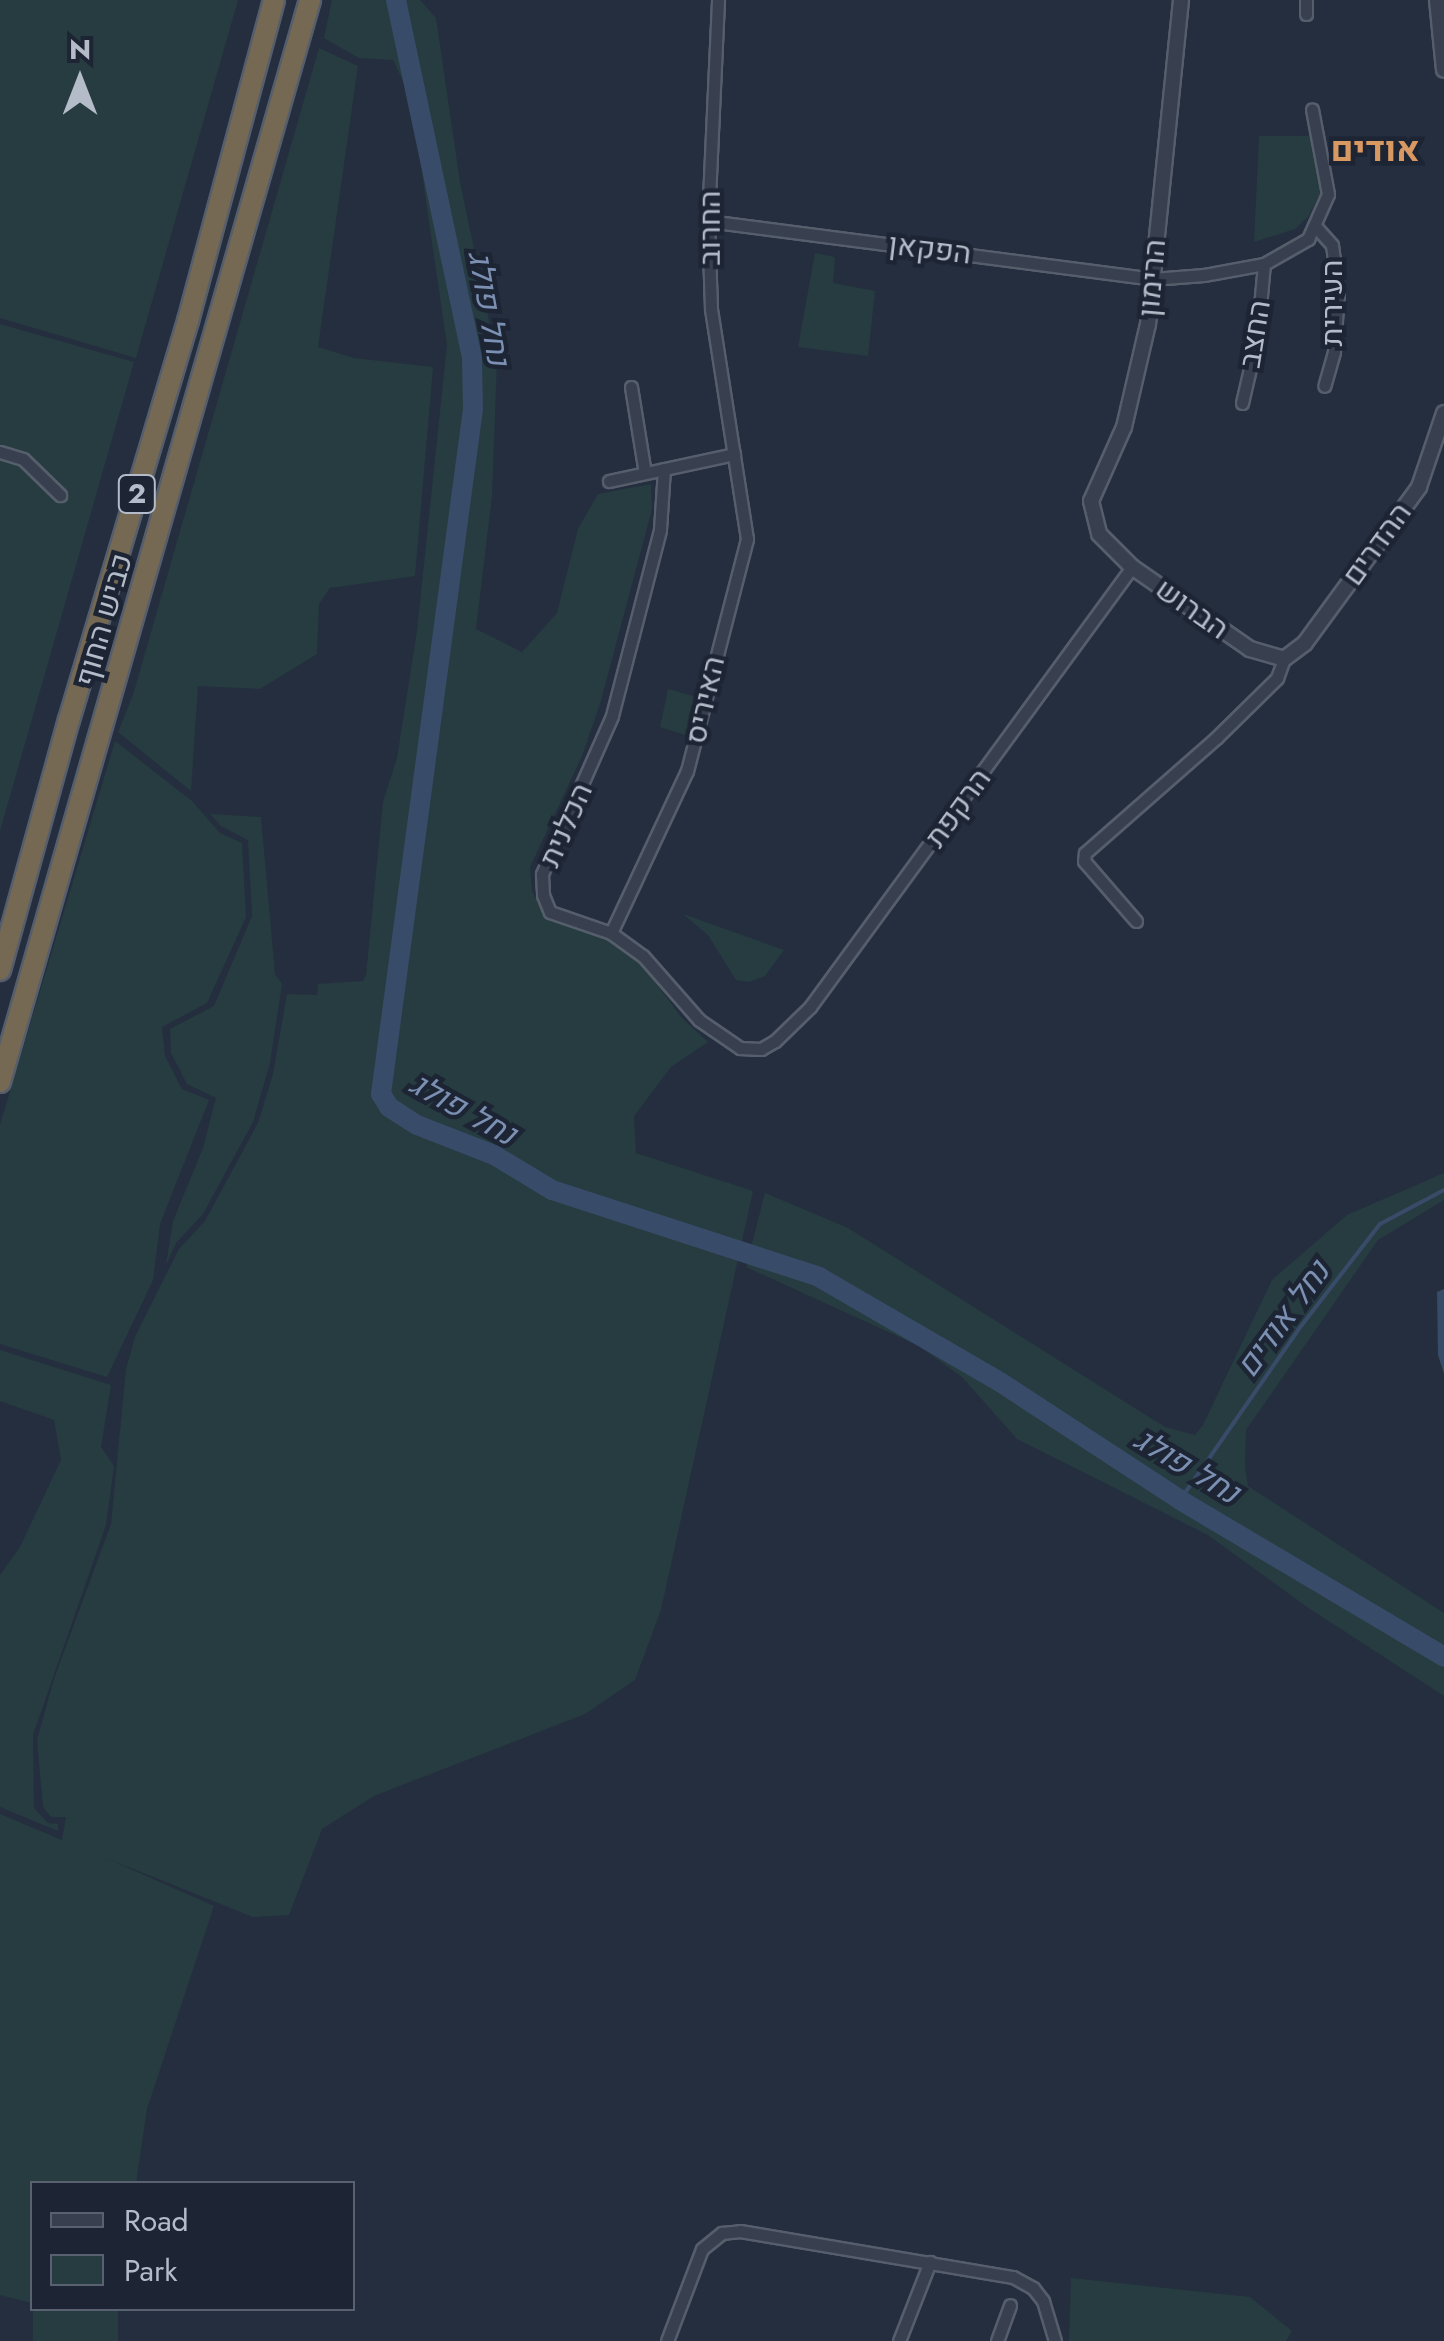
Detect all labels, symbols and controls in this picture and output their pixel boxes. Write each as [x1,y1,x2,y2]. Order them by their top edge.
text: N [69,29,91,70]
north arrow [30,30,130,130]
district label: אודים [1330,128,1420,170]
street label: החרוב [692,190,728,266]
street label: הפקאן [887,226,973,272]
street label: הרימון [1131,238,1173,318]
water label: נחל פולג [460,248,518,368]
street label: העירית [1314,260,1350,346]
street label: החצב [1232,298,1278,370]
road number: 2 [117,471,157,517]
street label: ההדרים [1335,496,1419,592]
street label: כביש החוף [68,550,140,690]
street label: הברוש [1149,571,1235,647]
street label: האיריס [677,653,733,747]
street label: הרקפת [917,762,999,854]
street label: הכלנית [532,778,600,872]
water label: נחל פולג [403,1064,523,1154]
water label: נחל אודים [1228,1254,1338,1384]
water label: נחל פולג [1128,1420,1246,1512]
legend [30,2181,355,2311]
text: Road [124,2199,189,2242]
text: Park [124,2249,177,2292]

